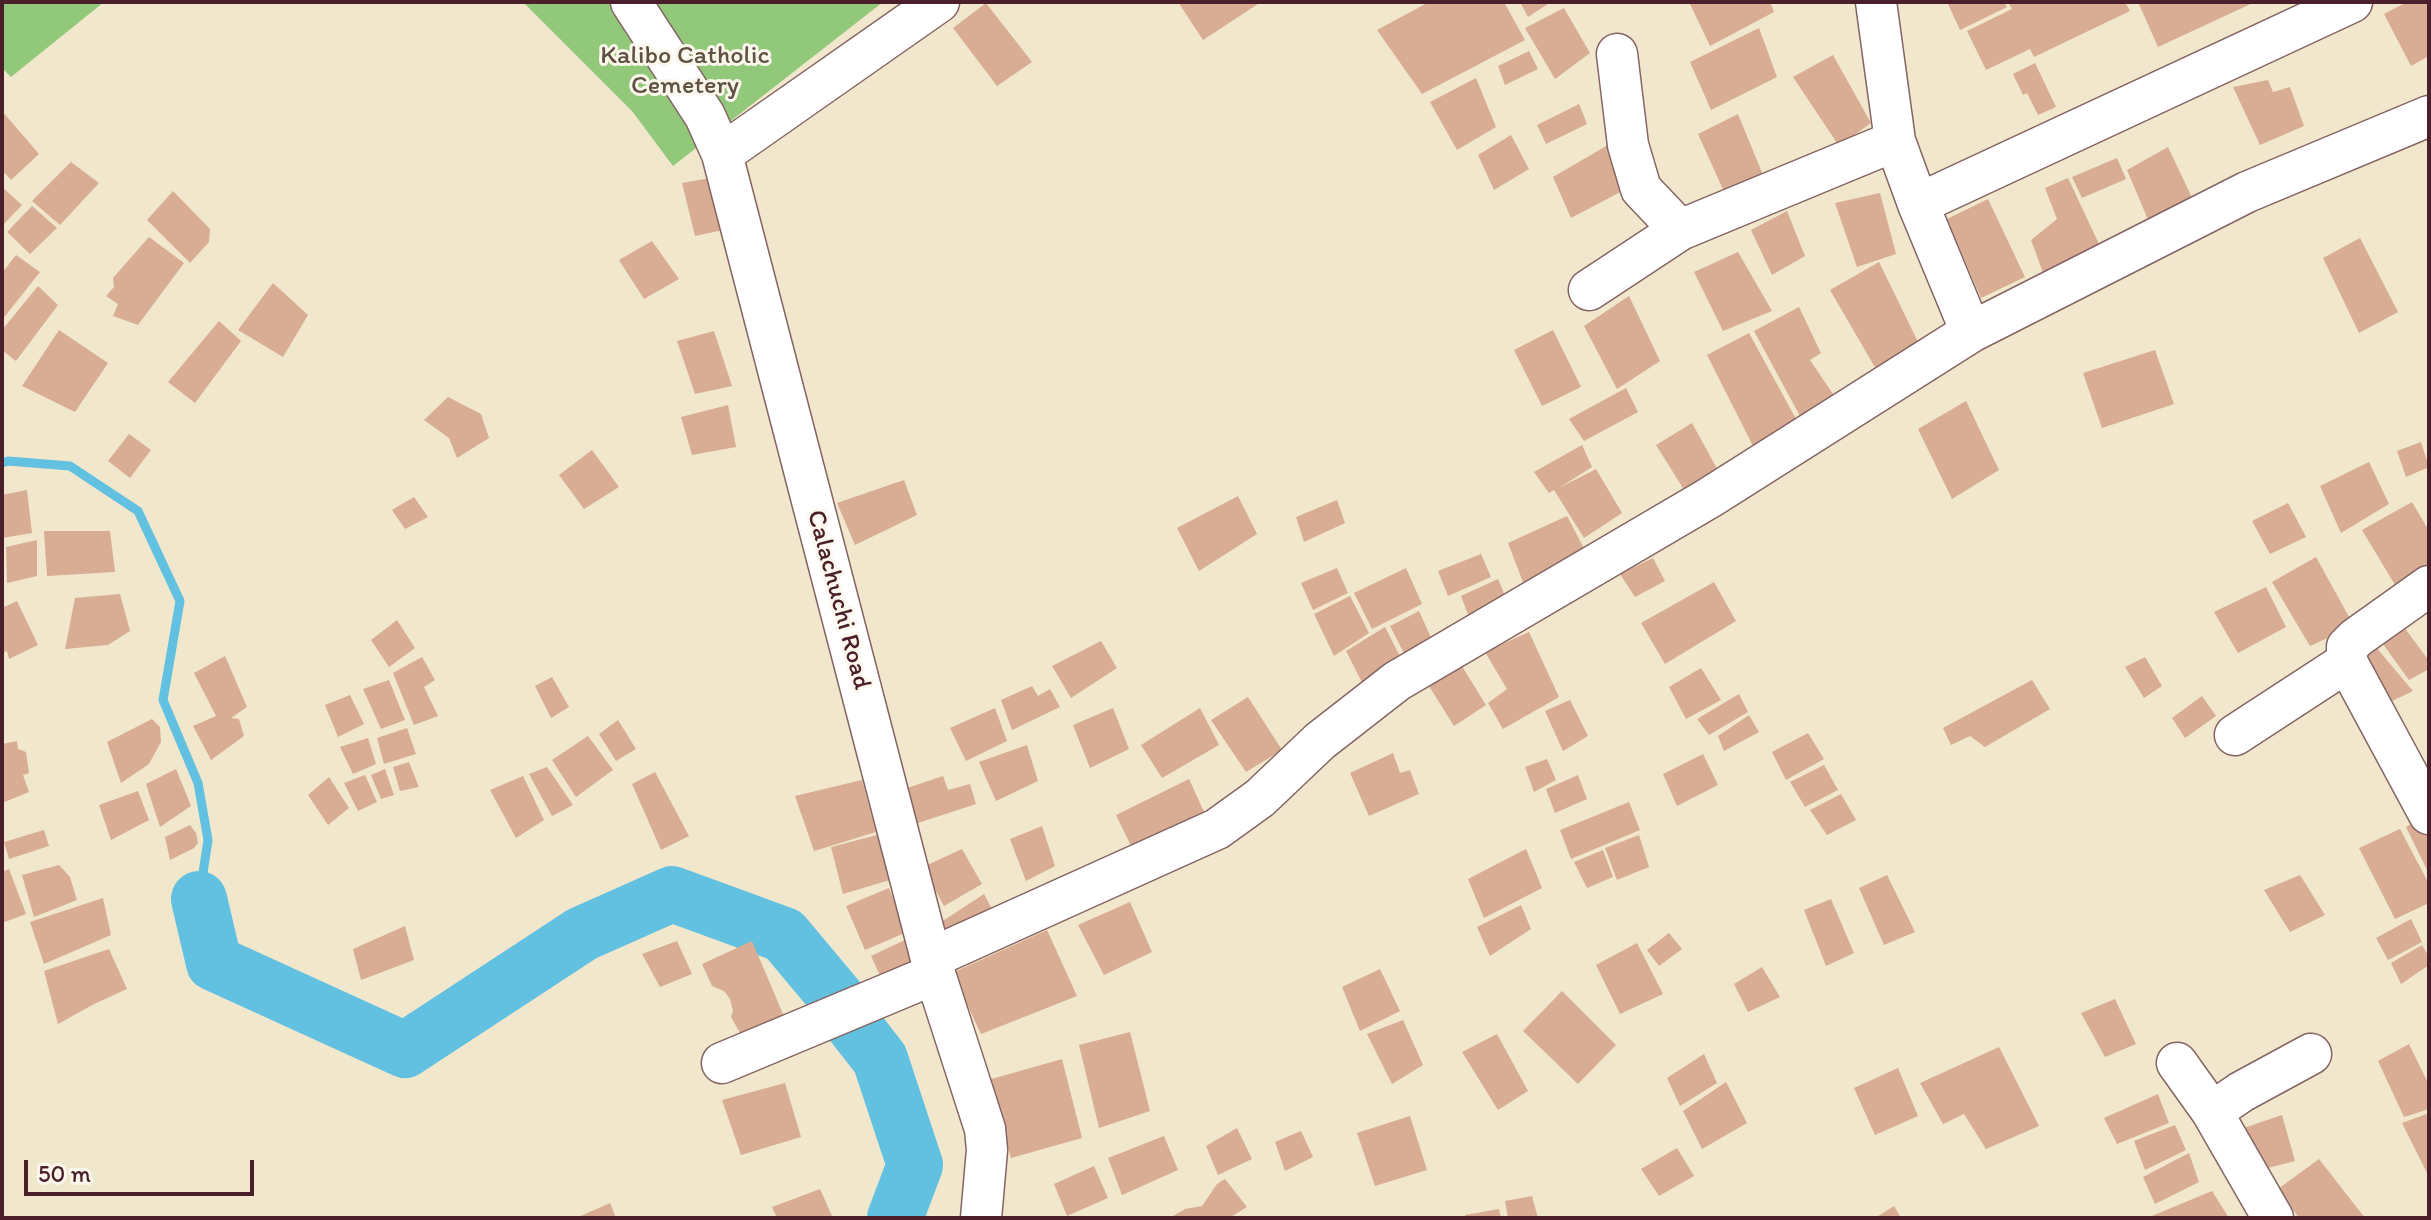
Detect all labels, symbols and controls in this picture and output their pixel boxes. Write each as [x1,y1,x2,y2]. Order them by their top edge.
park label: Kalibo Catholic Cemetery [600,40,770,102]
street label: Calachuchi Road [799,507,877,693]
scale bar [28,1144,258,1194]
text: 50 m [38,1159,91,1188]

